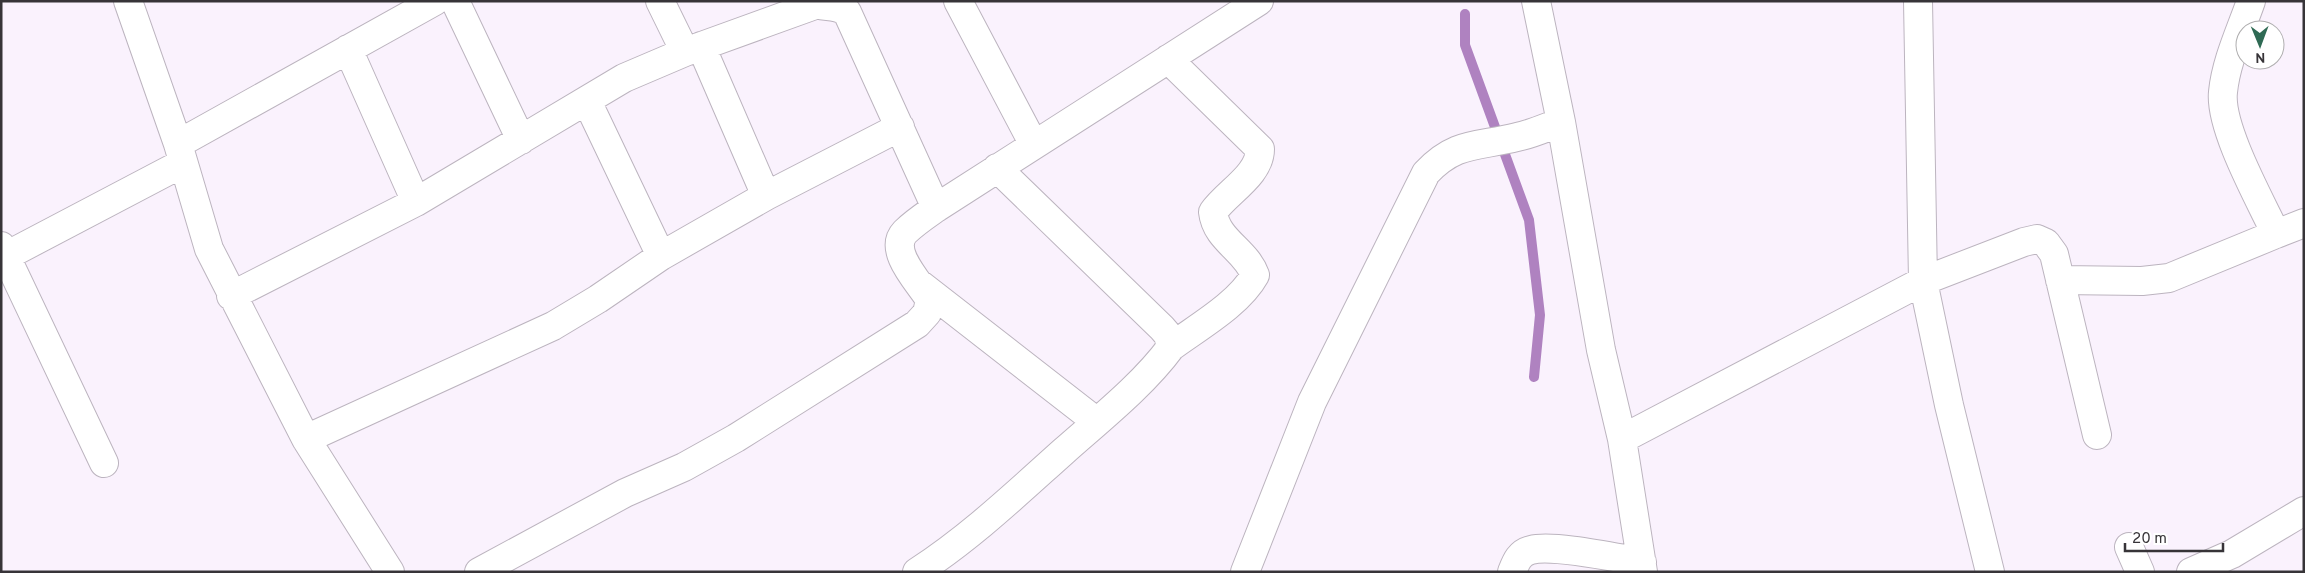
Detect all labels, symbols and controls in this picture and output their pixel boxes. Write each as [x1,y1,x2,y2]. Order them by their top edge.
north arrow [2235,20,2285,70]
text: N [2255,48,2265,65]
scale bar [2125,520,2222,552]
text: 20 m [2132,530,2167,549]

